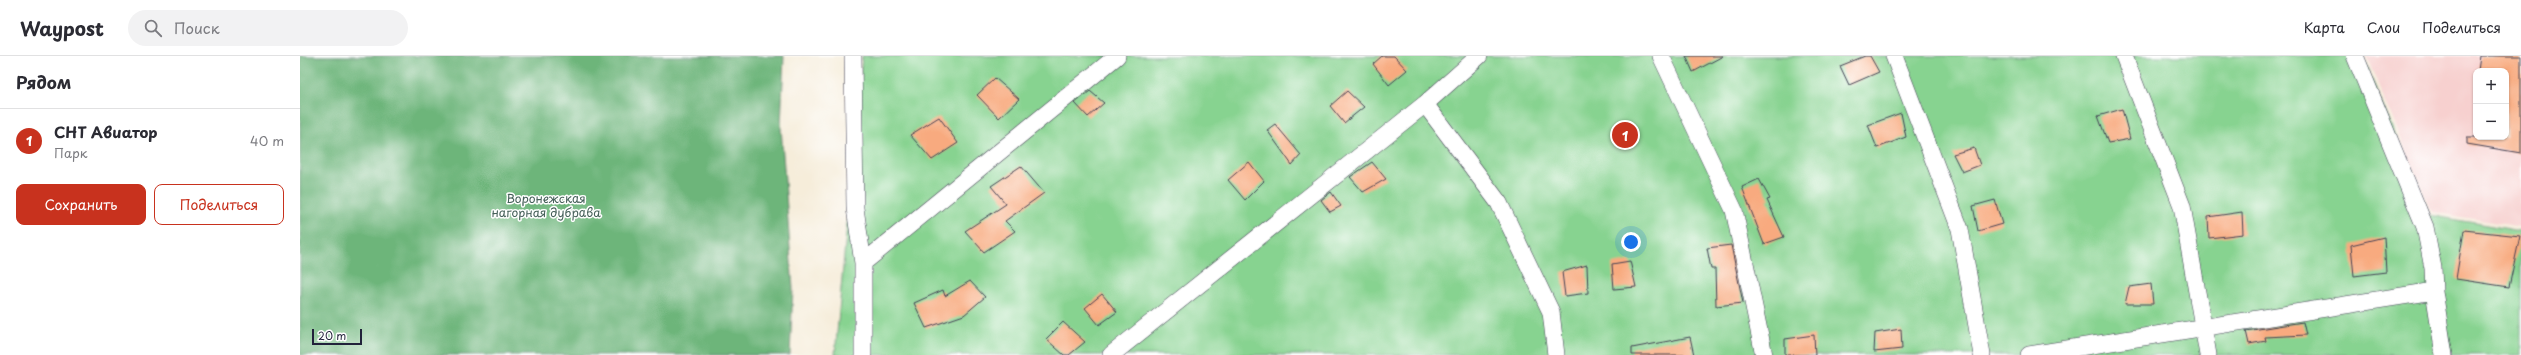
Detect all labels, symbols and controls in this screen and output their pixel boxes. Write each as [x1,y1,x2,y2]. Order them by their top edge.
search box [128,10,408,46]
text: Waypost [20,14,104,42]
text: Поиск [174,16,220,39]
icon: search [142,17,164,39]
text: Карта [2304,17,2345,38]
text: Слои [2367,17,2400,38]
text: Поделиться [2422,17,2501,38]
map controls [2473,68,2509,140]
button: + [2473,68,2509,104]
text: Рядом [16,69,71,95]
button: − [2473,104,2509,140]
text: СНТ Авиатор [54,120,157,143]
pin: 1 [1612,120,1638,150]
text: 1 [26,131,32,150]
text: 40 m [250,131,284,150]
text: Парк [54,143,88,162]
button: Сохранить [16,184,146,225]
button: Поделиться [154,184,284,225]
park label: Воронежская нагорная дубрава [491,189,601,221]
your location [1621,232,1641,252]
scale bar [312,327,362,346]
text: 20 m [318,327,346,344]

